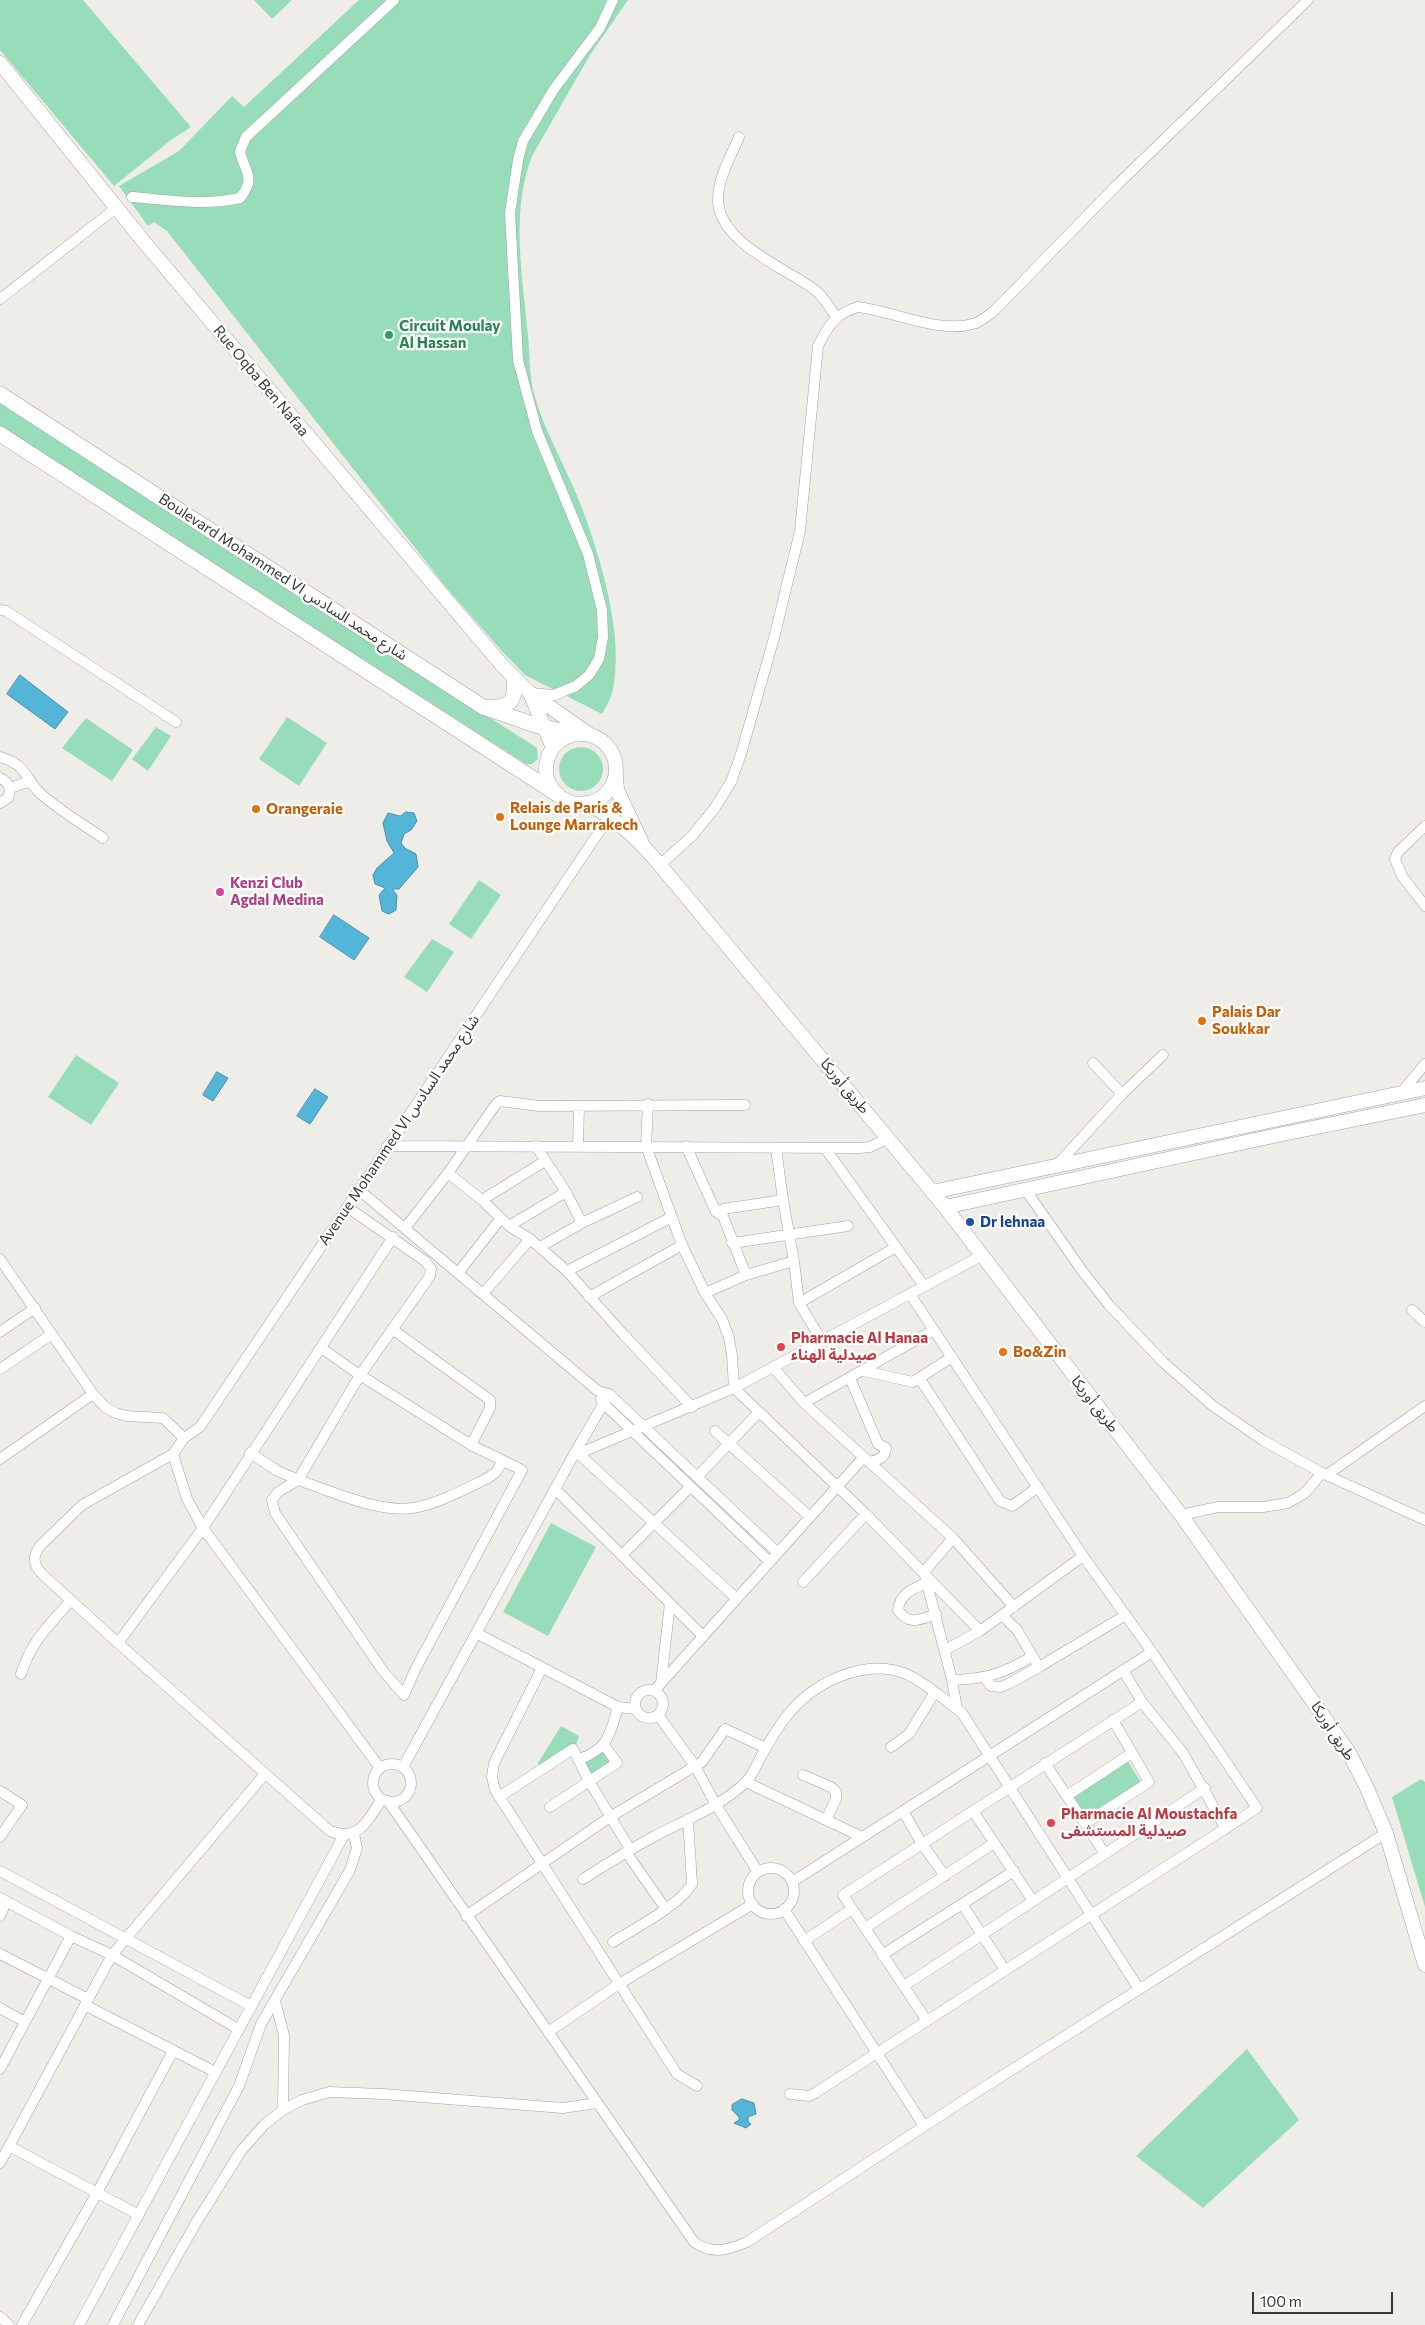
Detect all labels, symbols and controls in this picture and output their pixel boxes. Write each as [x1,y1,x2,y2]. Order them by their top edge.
place label: Circuit Moulay Al Hassan [399,317,501,352]
street label: Rue Oqba Ben Nafaa [209,322,313,440]
marker: Circuit Moulay Al Hassan [383,329,395,341]
street label: Boulevard Mohammed VI شارع محمد السادس [155,490,411,664]
place label: Relais de Paris & Lounge Marrakech [510,799,638,834]
place label: Orangeraie [266,800,343,818]
marker: Orangeraie [250,803,262,815]
marker: Relais de Paris & Lounge Marrakech [494,811,506,823]
place label: Kenzi Club Agdal Medina [230,874,324,909]
marker: Kenzi Club Agdal Medina [214,886,226,898]
place label: Palais Dar Soukkar [1212,1003,1281,1038]
street label: Avenue Mohammed VI شارع محمد السادس [315,1011,483,1249]
marker: Palais Dar Soukkar [1196,1015,1208,1027]
street label: طريق أوريكا [817,1055,873,1117]
place label: Dr lehnaa [980,1213,1045,1231]
marker: Dr lehnaa [964,1216,976,1228]
place label: Pharmacie Al Hanaa صيدلية الهناء [791,1329,928,1364]
marker: Pharmacie Al Hanaa صيدلية الهناء [775,1341,787,1353]
place label: Bo&Zin [1013,1343,1067,1361]
marker: Bo&Zin [997,1346,1009,1358]
street label: طريق أوريكا [1067,1372,1123,1436]
street label: طريق أوريكا [1307,1698,1359,1764]
place label: Pharmacie Al Moustachfa صيدلية المستشفى [1061,1805,1237,1840]
marker: Pharmacie Al Moustachfa صيدلية المستشفى [1045,1817,1057,1829]
scale bar [1255,2282,1396,2314]
text: 100 m [1260,2292,1302,2310]

